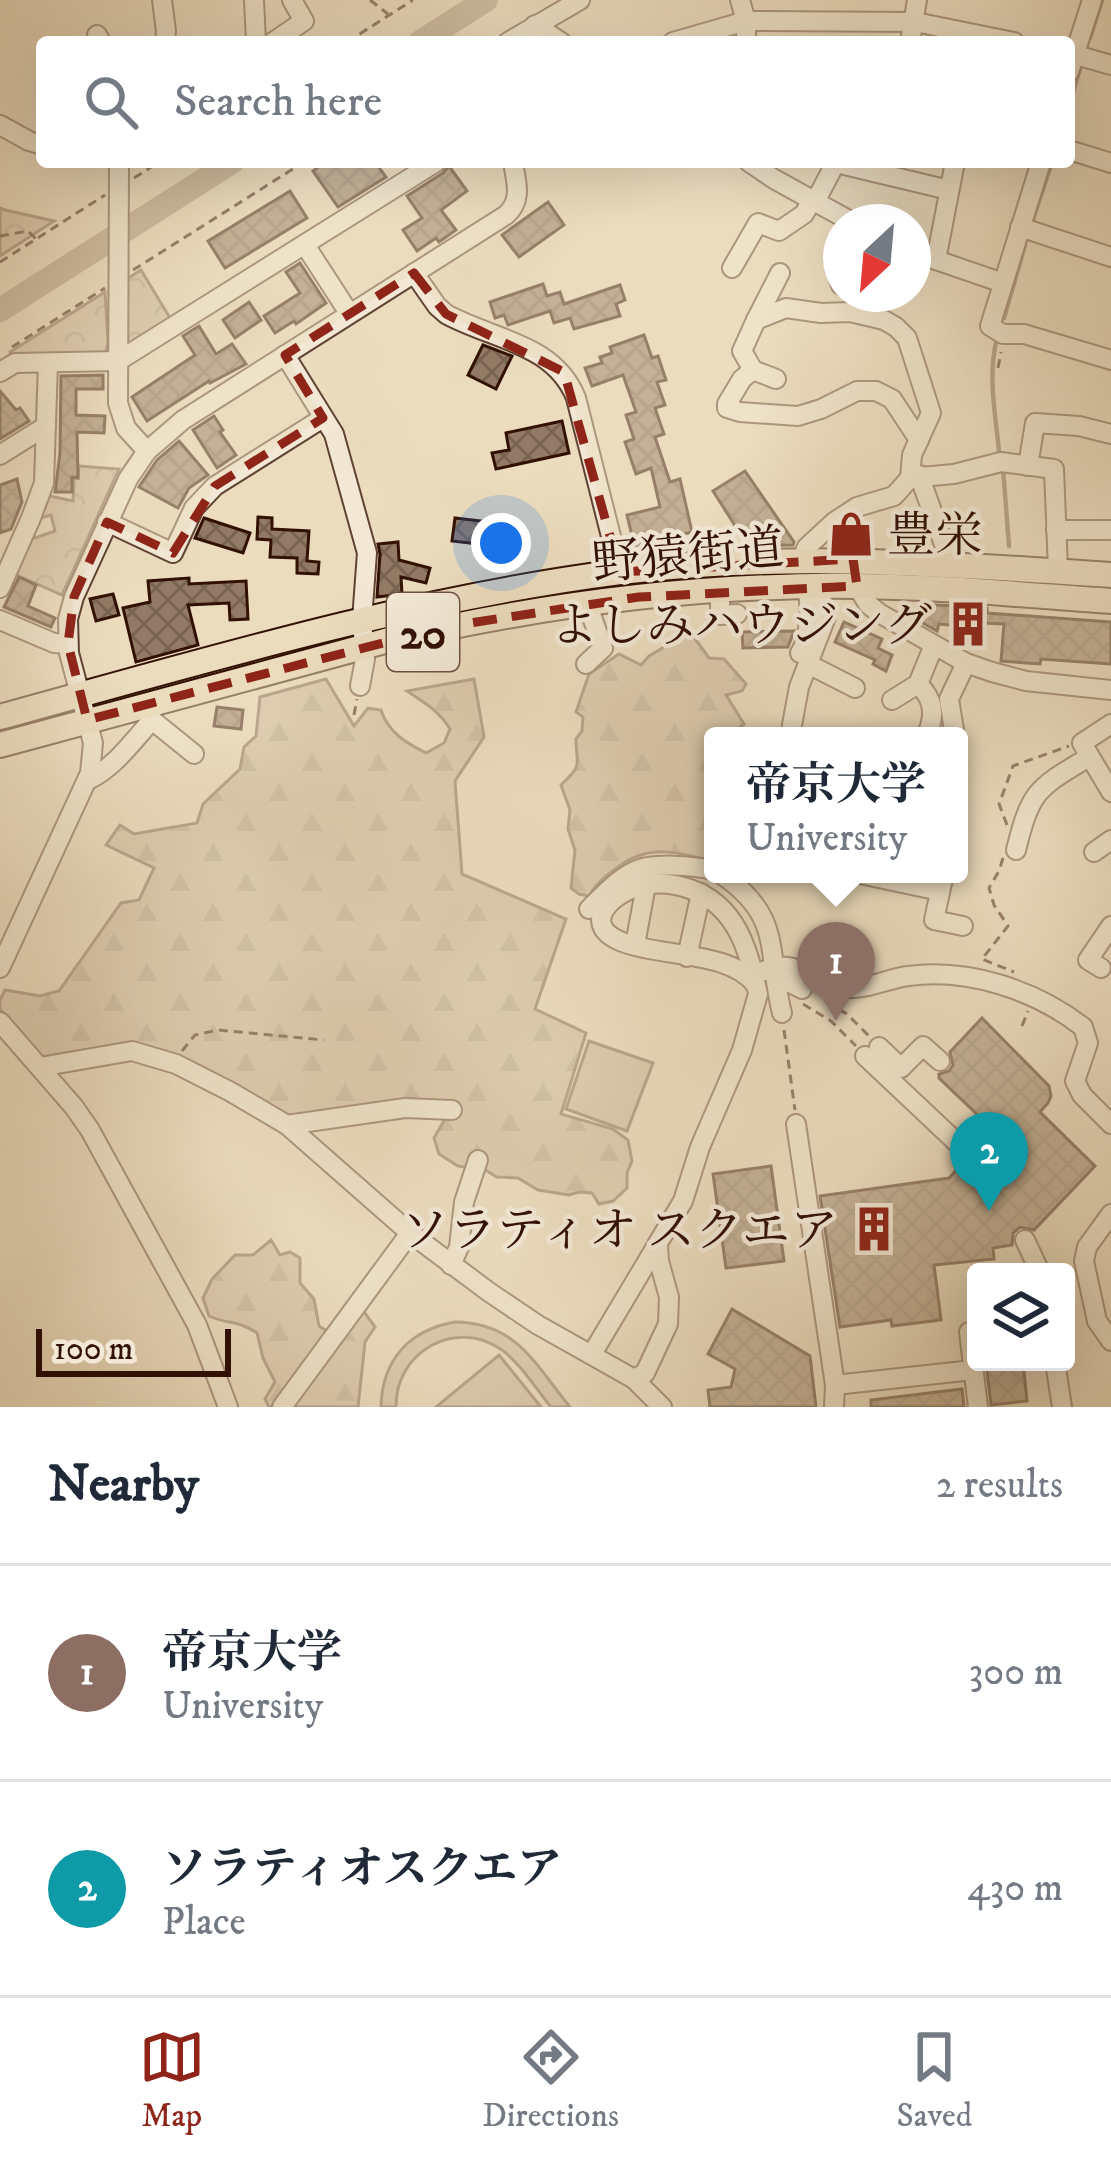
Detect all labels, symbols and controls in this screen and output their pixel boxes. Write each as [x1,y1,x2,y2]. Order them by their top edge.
search box [36,36,1075,168]
icon: search [78,69,144,135]
text: Search here [174,74,382,130]
north arrow [823,204,931,312]
place label: 豊栄 [887,507,983,567]
shop icon: 豊栄 [826,509,876,559]
your location [471,513,531,573]
street label: 野猿街道 [590,519,787,595]
road number: 20 [387,593,459,671]
place label: よしみハウジング [550,597,932,657]
building icon: よしみハウジング [943,599,993,649]
popup [704,727,968,883]
text: 帝京大学 [746,758,926,814]
text: University [746,814,907,863]
pin: 1 [797,922,875,1021]
pin: 2 [950,1112,1028,1211]
place label: ソラティオ スクエア [401,1202,838,1262]
building icon: ソラティオ スクエア [849,1204,899,1254]
map controls [967,1263,1075,1371]
button: layers [967,1263,1075,1371]
scale bar [36,1323,231,1376]
text: 100 m [54,1329,133,1370]
text: Nearby [48,1453,199,1517]
text: 2 results [936,1461,1063,1510]
text: 帝京大学 [162,1626,342,1682]
text: 1 [80,1648,94,1697]
text: 300 m [969,1648,1063,1697]
text: University [162,1682,323,1731]
text: ソラティオスクエア [162,1842,562,1898]
text: 2 [77,1864,97,1913]
text: 430 m [967,1864,1063,1913]
text: Place [162,1898,246,1947]
tab: Map [139,2024,205,2137]
tab: Directions [482,2024,619,2137]
tab: Saved [896,2024,972,2137]

